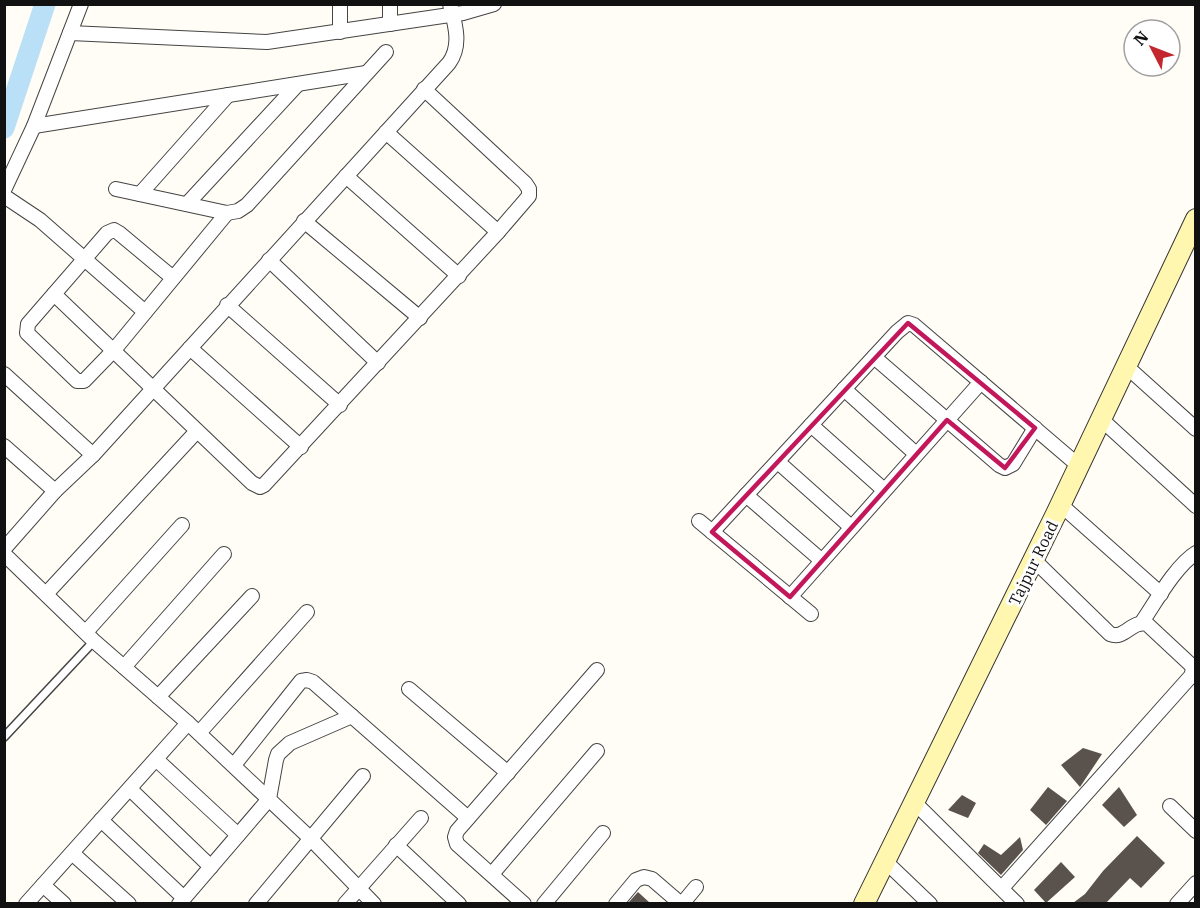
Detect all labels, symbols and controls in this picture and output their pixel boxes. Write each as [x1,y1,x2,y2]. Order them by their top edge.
north arrow [1122,18,1182,78]
text: N [1129,27,1153,49]
street label: Tajpur Road [1004,517,1062,609]

